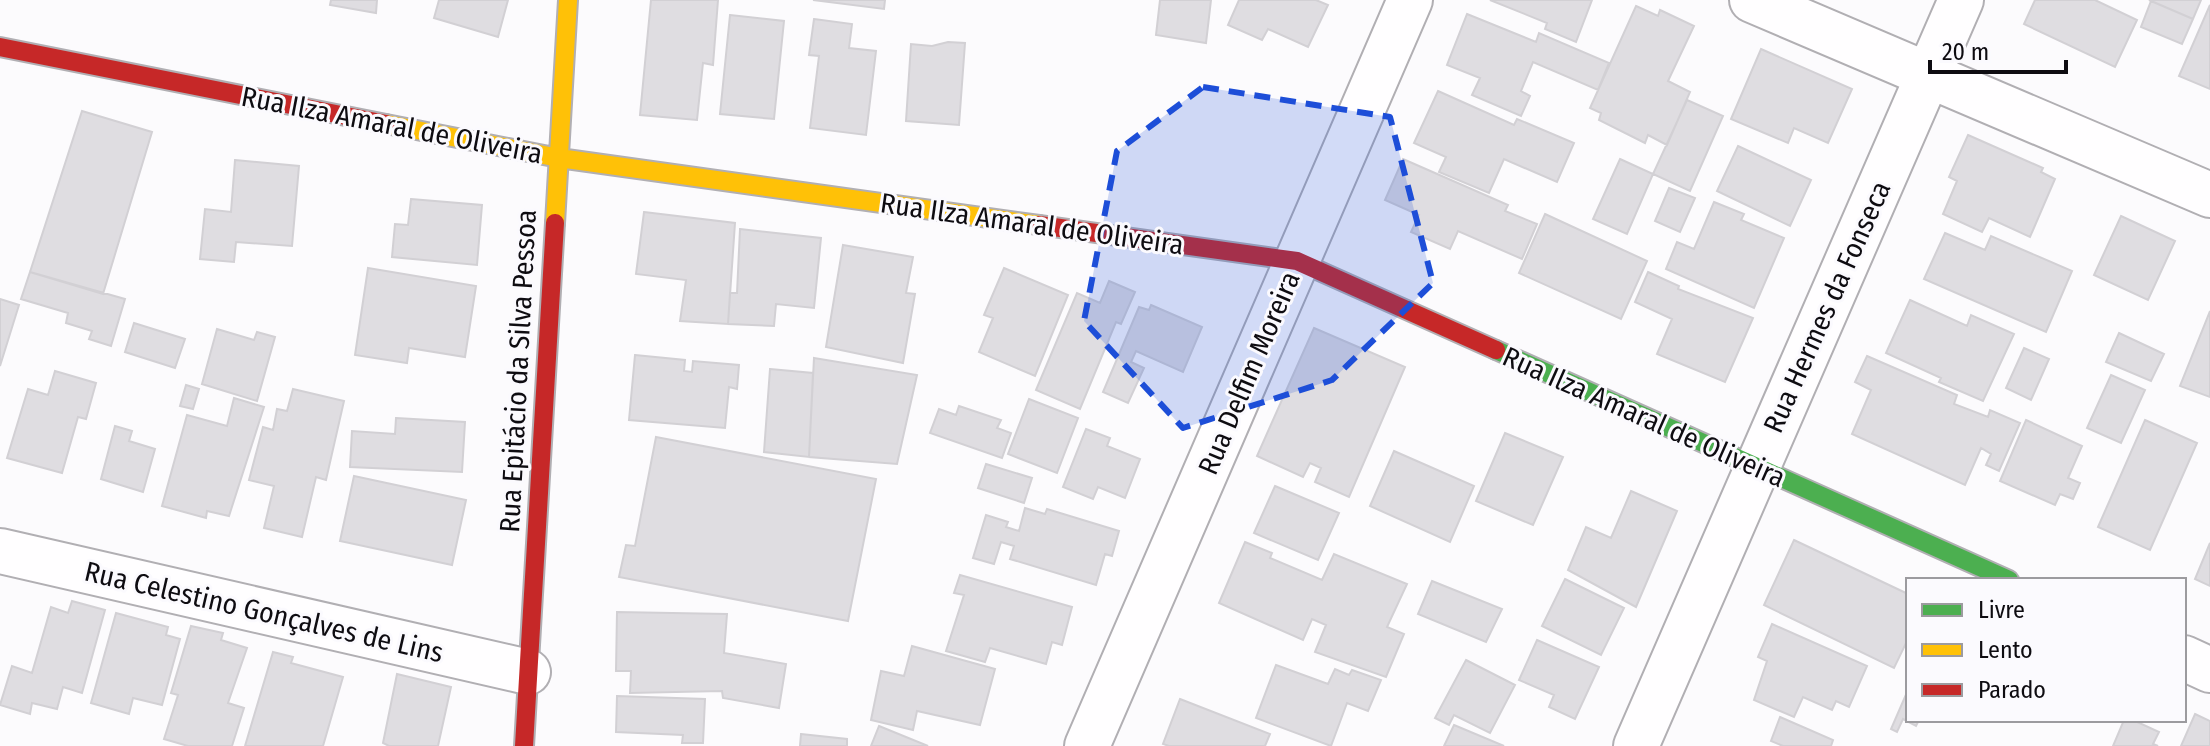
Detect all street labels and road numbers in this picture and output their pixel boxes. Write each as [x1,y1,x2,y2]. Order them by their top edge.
street label: Rua Ilza Amaral de Oliveira [239,80,545,170]
street label: Rua Hermes da Fonseca [1757,176,1897,438]
street label: Rua Ilza Amaral de Oliveira [878,186,1186,262]
street label: Rua Epitácio da Silva Pessoa [493,209,543,533]
street label: Rua Delfim Moreira [1191,266,1307,480]
street label: Rua Ilza Amaral de Oliveira [1498,340,1790,494]
street label: Rua Celestino Gonçalves de Lins [81,555,447,669]

